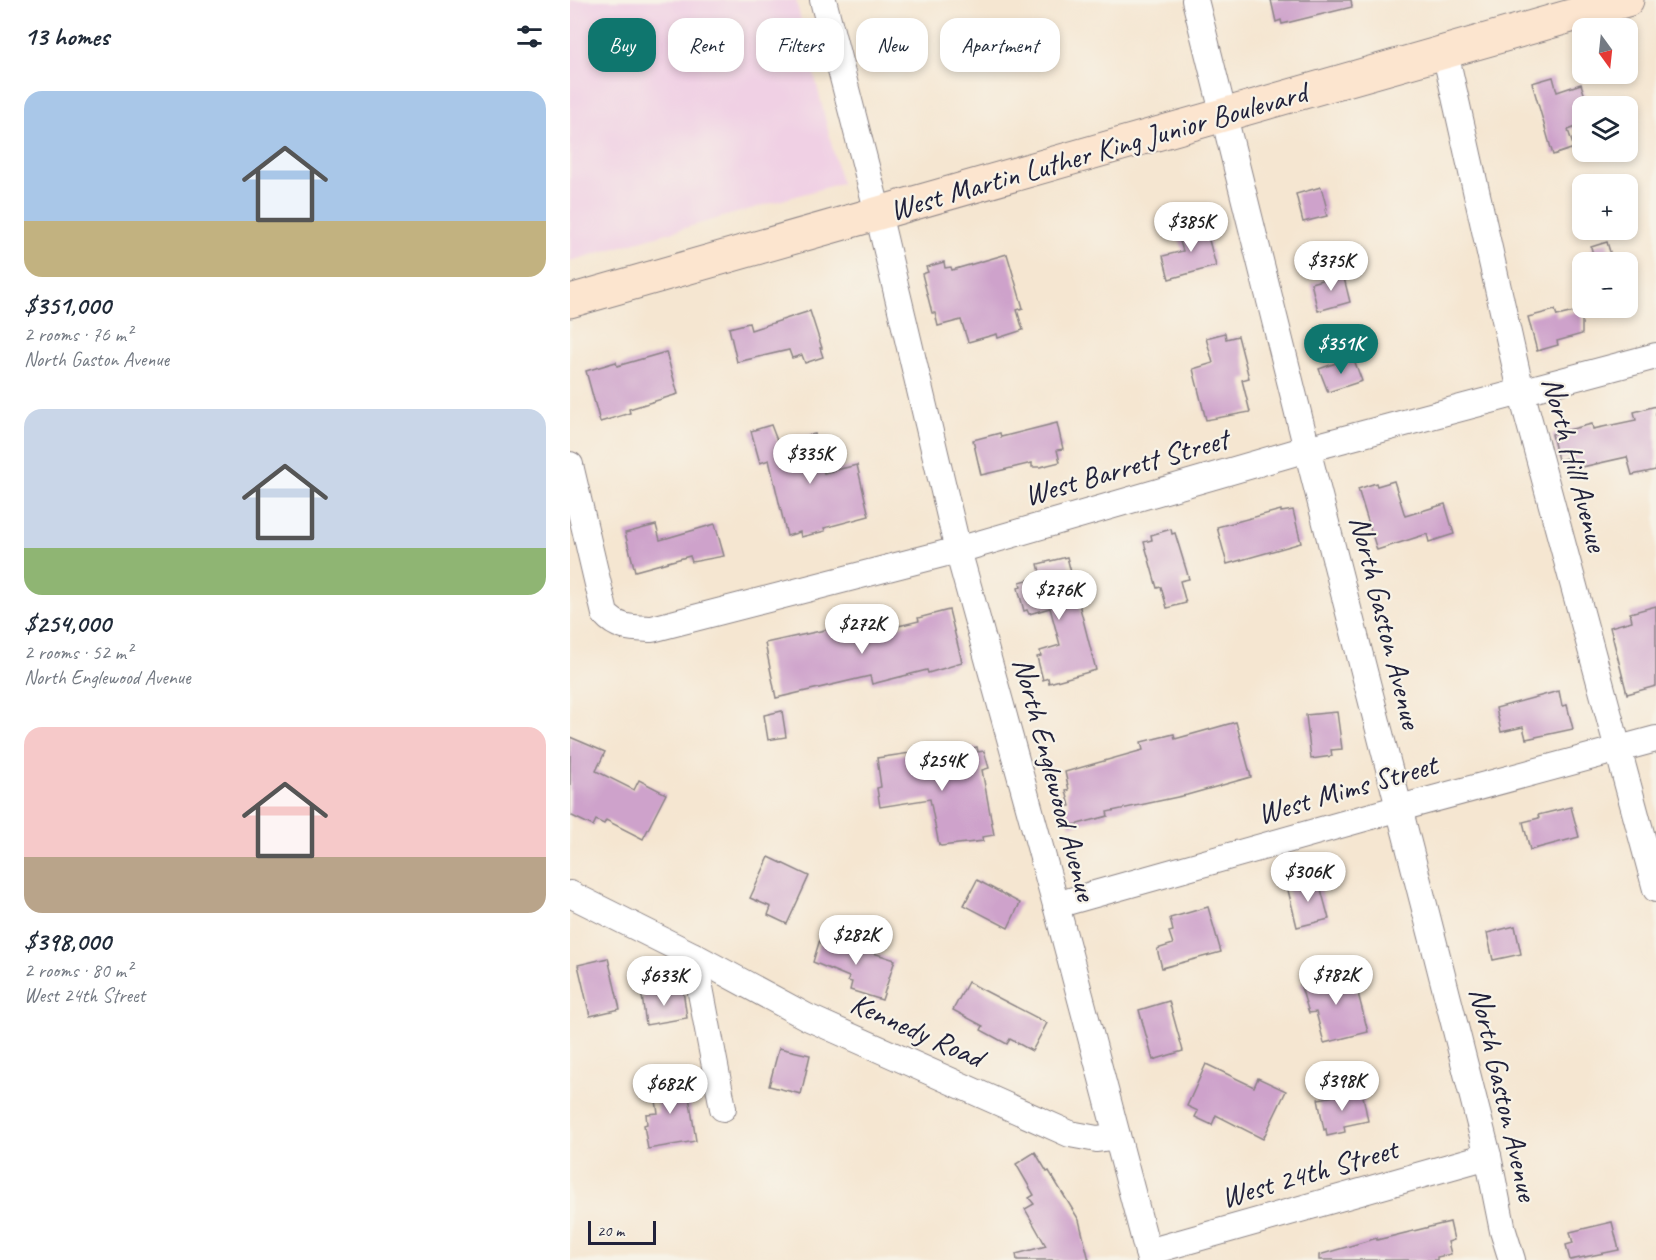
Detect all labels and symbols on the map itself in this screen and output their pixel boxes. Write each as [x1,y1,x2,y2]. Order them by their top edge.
north arrow [1572,18,1638,84]
street label: West Martin Luther King Junior Boulevard [885,72,1315,229]
pin: $385K [1149,202,1233,253]
pin: $375K [1289,241,1373,292]
pin: $351K [1299,324,1383,375]
street label: North Hill Avenue [1533,373,1617,557]
street label: West Barrett Street [1020,419,1236,514]
pin: $335K [768,434,852,485]
street label: North Gaston Avenue [1341,512,1431,734]
pin: $276K [1017,570,1101,621]
pin: $272K [820,604,904,655]
street label: North Englewood Avenue [1004,653,1106,907]
pin: $254K [900,741,984,792]
street label: West Mims Street [1253,744,1444,833]
pin: $306K [1266,852,1350,903]
pin: $282K [814,915,898,966]
pin: $782K [1294,955,1378,1006]
pin: $633K [622,956,706,1007]
street label: Kennedy Road [845,984,993,1078]
street label: North Gaston Avenue [1461,984,1547,1206]
pin: $398K [1300,1061,1384,1112]
pin: $682K [628,1064,712,1115]
street label: West 24th Street [1216,1129,1404,1216]
scale bar [588,1218,656,1246]

